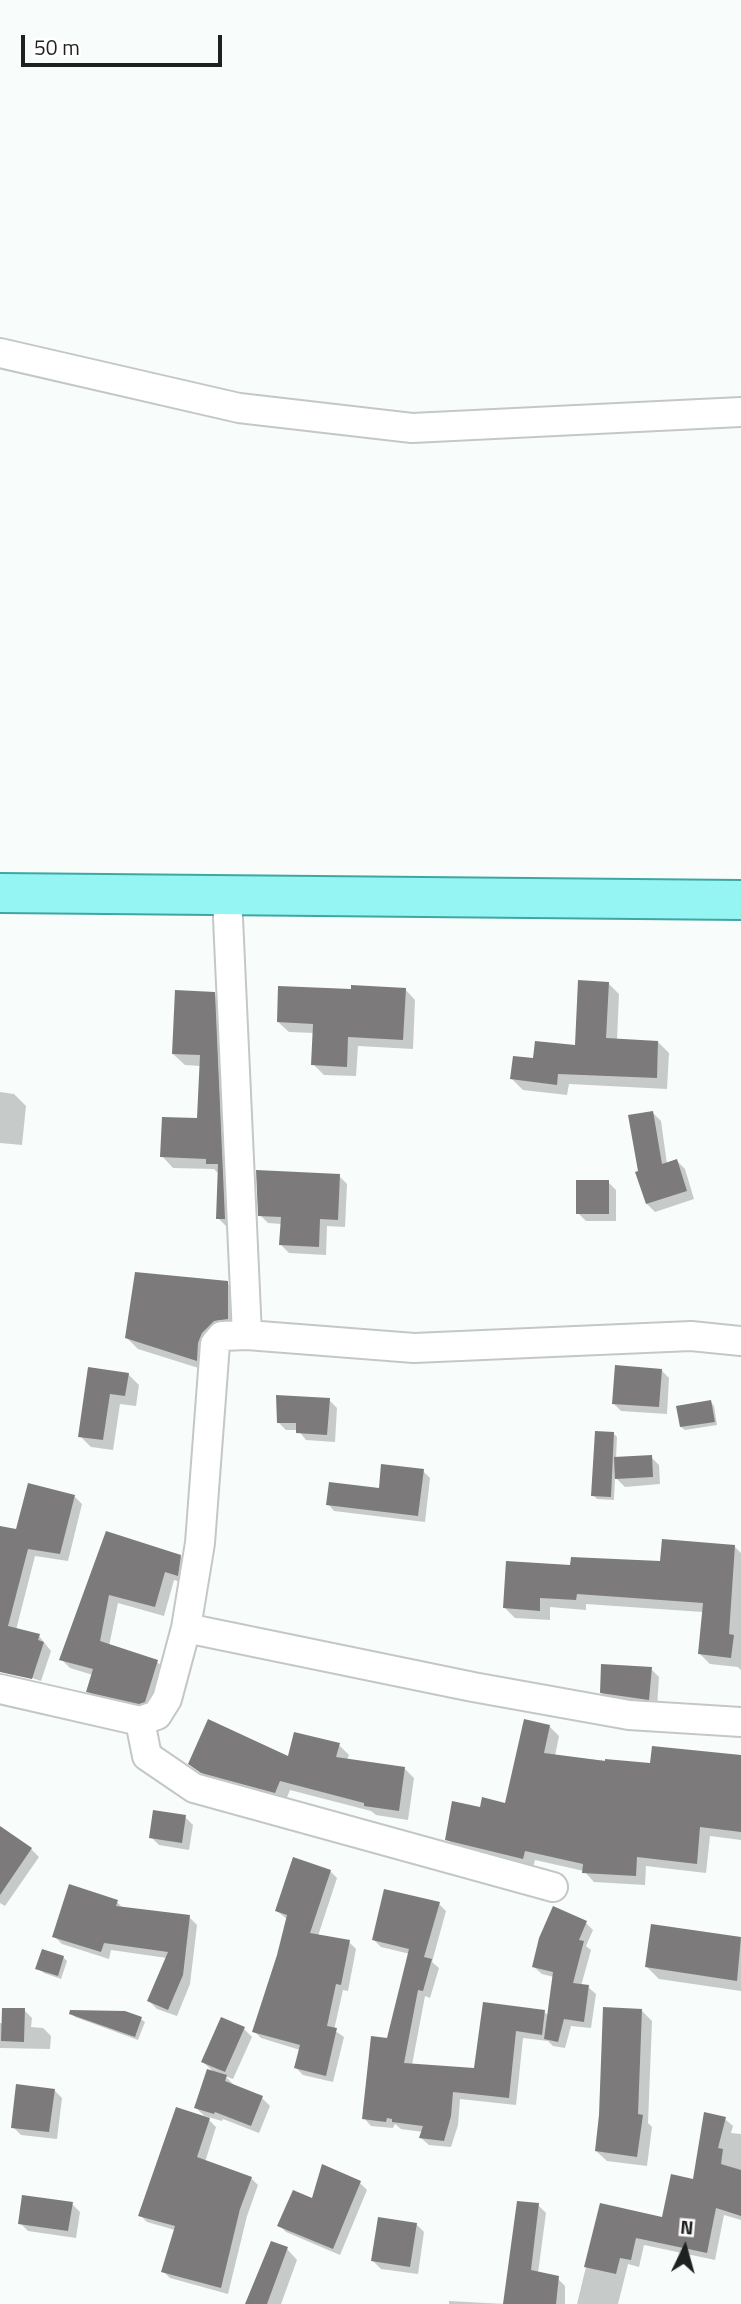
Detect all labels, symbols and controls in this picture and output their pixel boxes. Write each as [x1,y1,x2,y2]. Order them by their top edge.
scale bar [24,21,226,65]
text: 50 m [34,31,80,63]
text: N [679,2212,695,2242]
north arrow [650,2213,720,2283]

